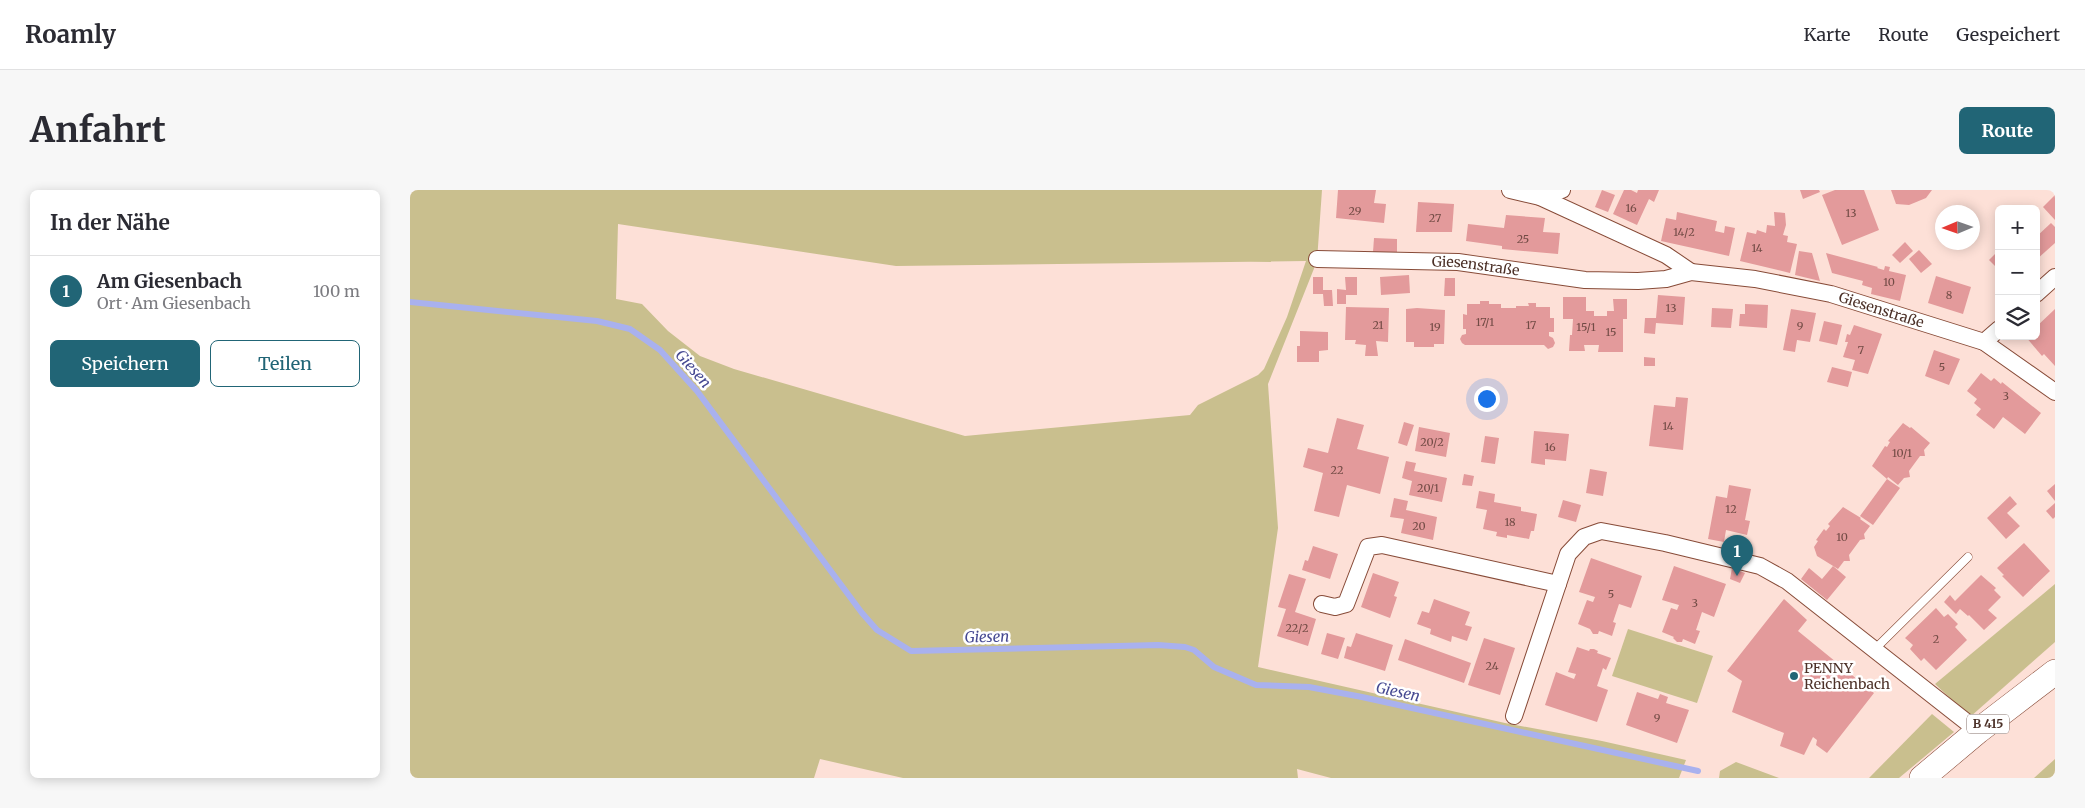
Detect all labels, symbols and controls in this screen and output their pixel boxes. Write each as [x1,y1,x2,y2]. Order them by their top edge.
text: Roamly [25,19,116,50]
text: Karte [1804,23,1850,46]
text: Route [1878,23,1928,46]
text: Gespeichert [1956,23,2060,46]
button: Route [1959,107,2055,154]
text: Anfahrt [30,108,166,152]
house number: 16 [1625,201,1637,215]
house number: 29 [1349,204,1362,218]
north arrow [1935,205,1980,250]
map controls [1995,205,2040,340]
button: + [1995,205,2040,250]
house number: 13 [1846,206,1856,220]
text: In der Nähe [50,209,170,236]
house number: 27 [1429,211,1441,225]
house number: 14/2 [1673,225,1695,239]
house number: 25 [1517,232,1529,246]
house number: 14 [1751,241,1763,255]
button: − [1995,250,2040,295]
street label: Giesenstraße [1432,252,1521,280]
text: Am Giesenbach [97,269,242,293]
house number: 10 [1883,275,1895,289]
text: 1 [62,281,70,301]
text: 100 m [313,281,360,301]
street label: Giesenstraße [1837,288,1926,332]
house number: 8 [1946,288,1953,302]
text: Ort · Am Giesenbach [97,293,251,313]
button: layers [1995,295,2040,340]
house number: 13 [1666,301,1676,315]
house number: 17/1 [1476,315,1494,329]
house number: 21 [1372,318,1384,332]
house number: 17 [1526,318,1536,332]
house number: 9 [1797,319,1804,333]
house number: 19 [1429,320,1441,334]
house number: 15/1 [1576,320,1596,334]
house number: 15 [1605,325,1617,339]
button: Speichern [50,340,200,387]
button: Teilen [210,340,360,387]
house number: 7 [1858,343,1864,357]
water label: Giesen [672,346,715,392]
house number: 5 [1939,360,1945,374]
your location [1474,386,1500,412]
house number: 3 [2003,389,2009,403]
house number: 14 [1662,419,1674,433]
house number: 20/2 [1420,435,1444,449]
house number: 16 [1544,440,1556,454]
house number: 10/1 [1892,446,1912,460]
house number: 22 [1331,463,1343,477]
house number: 20/1 [1417,481,1439,495]
house number: 12 [1725,502,1737,516]
house number: 18 [1504,515,1516,529]
house number: 20 [1412,519,1426,533]
house number: 10 [1836,530,1848,544]
pin: 1 [1721,535,1753,576]
house number: 5 [1608,587,1614,601]
house number: 3 [1692,596,1698,610]
house number: 22/2 [1285,621,1309,635]
water label: Giesen [965,627,1009,646]
house number: 2 [1933,632,1939,646]
house number: 24 [1486,659,1499,673]
place label: PENNY Reichenbach [1804,659,1890,693]
marker: PENNY Reichenbach [1788,670,1800,682]
water label: Giesen [1374,678,1422,705]
house number: 9 [1654,711,1661,725]
road number: B 415 [1967,714,2009,734]

